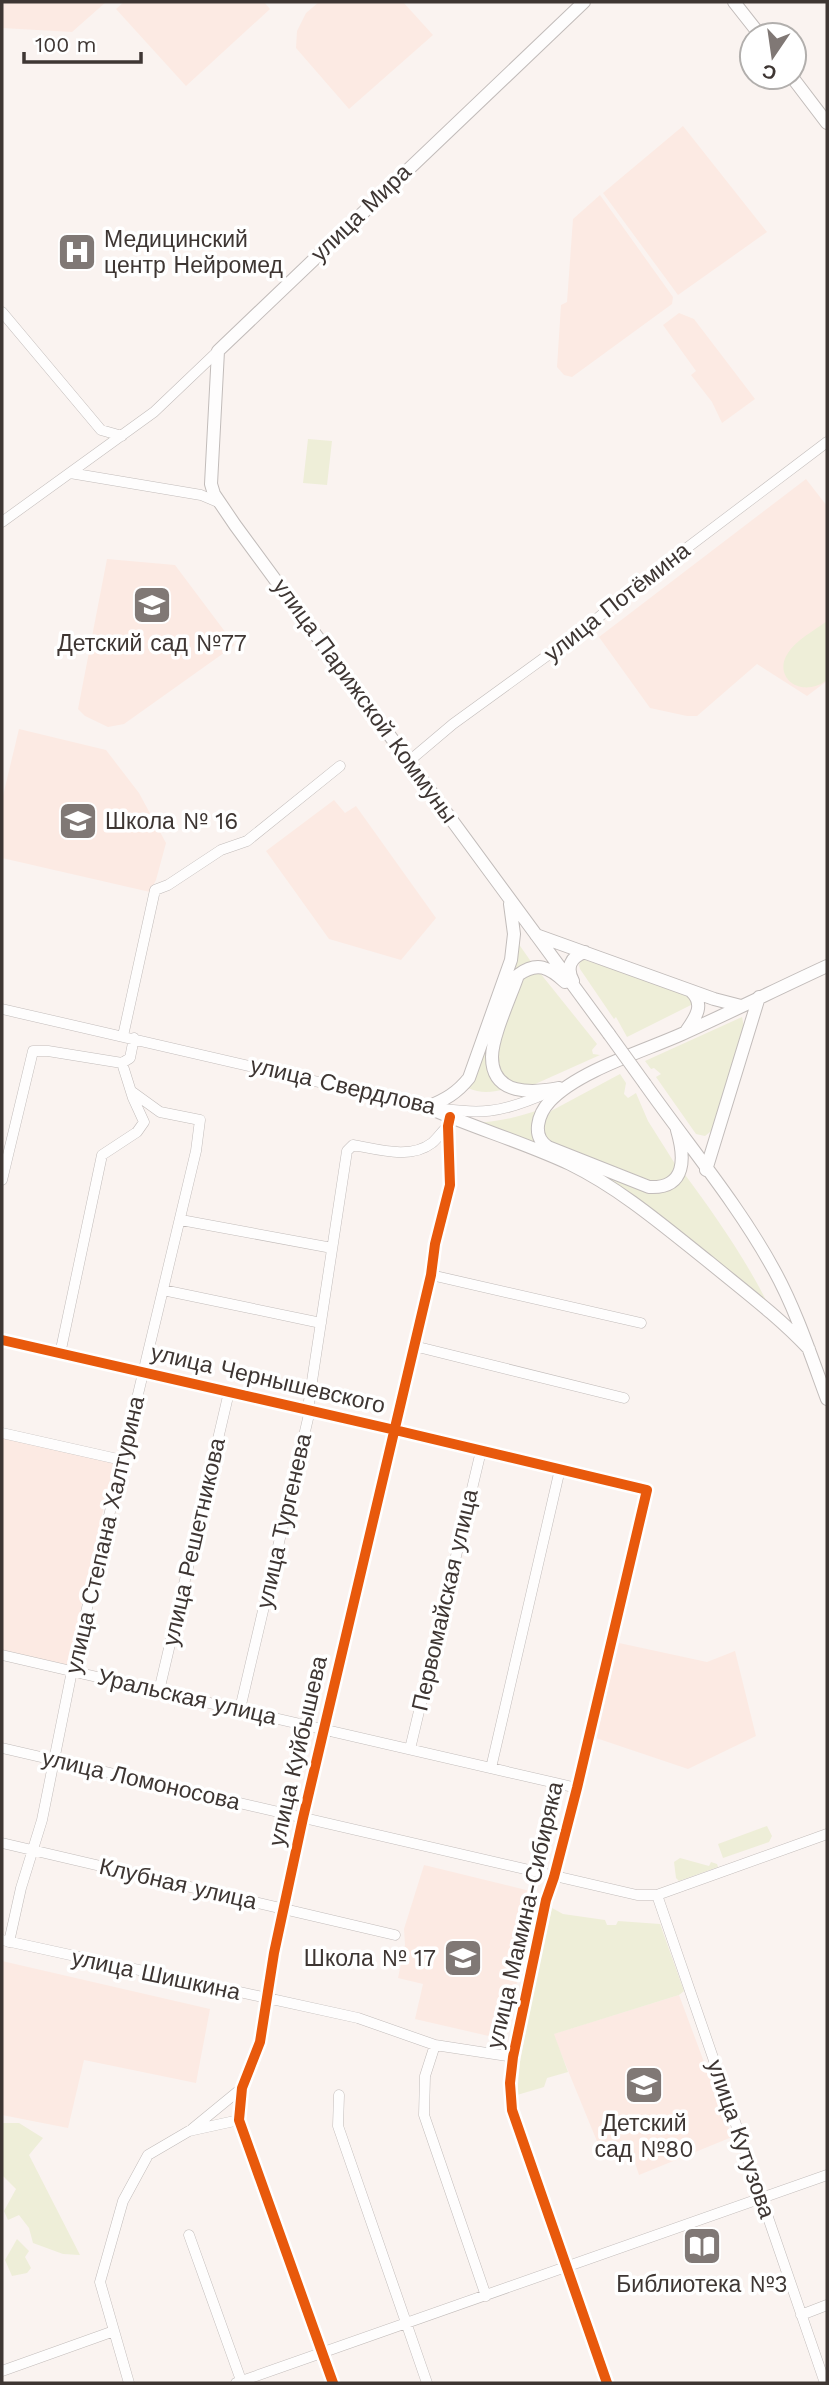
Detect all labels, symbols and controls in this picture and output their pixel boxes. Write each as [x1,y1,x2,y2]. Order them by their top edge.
scale bar [24,21,142,65]
north arrow [738,21,808,91]
text: 100 m [35,32,97,57]
text: С [760,59,779,85]
street label: улица Мира [305,158,417,267]
place label: Медицинский центр Нейромед [104,226,284,279]
hospital icon: Медицинский центр Нейромед [56,231,98,273]
street label: улица Потёмина [539,537,695,667]
street label: улица Парижской Коммуны [267,574,463,828]
school or university icon: Детский сад №77 [131,584,173,626]
place label: Детский сад №77 [57,630,247,657]
school or university icon: Школа № 16 [57,800,99,842]
place label: Школа № 16 [105,808,238,835]
street label: улица Свердлова [248,1052,438,1120]
street label: улица Чернышевского [148,1339,388,1419]
street label: улица Степана Халтурина [60,1393,150,1676]
street label: улица Тургенева [251,1431,317,1611]
street label: улица Решетникова [157,1435,231,1649]
street label: Первомайская улица [406,1486,484,1713]
street label: улица Куйбышева [263,1653,333,1849]
street label: Уральская улица [95,1663,279,1731]
street label: улица Ломоносова [39,1744,243,1816]
street label: улица Мамина-Сибиряка [481,1779,569,2051]
street label: Клубная улица [97,1853,260,1915]
school or university icon: Школа № 17 [442,1937,484,1979]
street label: улица Шишкина [69,1944,243,2006]
place label: Школа № 17 [304,1945,436,1972]
street label: улица Кутузова [701,2056,781,2222]
school or university icon: Детский сад №80 [623,2064,665,2106]
place label: Детский сад №80 [594,2110,694,2163]
library icon: Библиотека №3 [681,2225,723,2267]
place label: Библиотека №3 [616,2271,788,2298]

